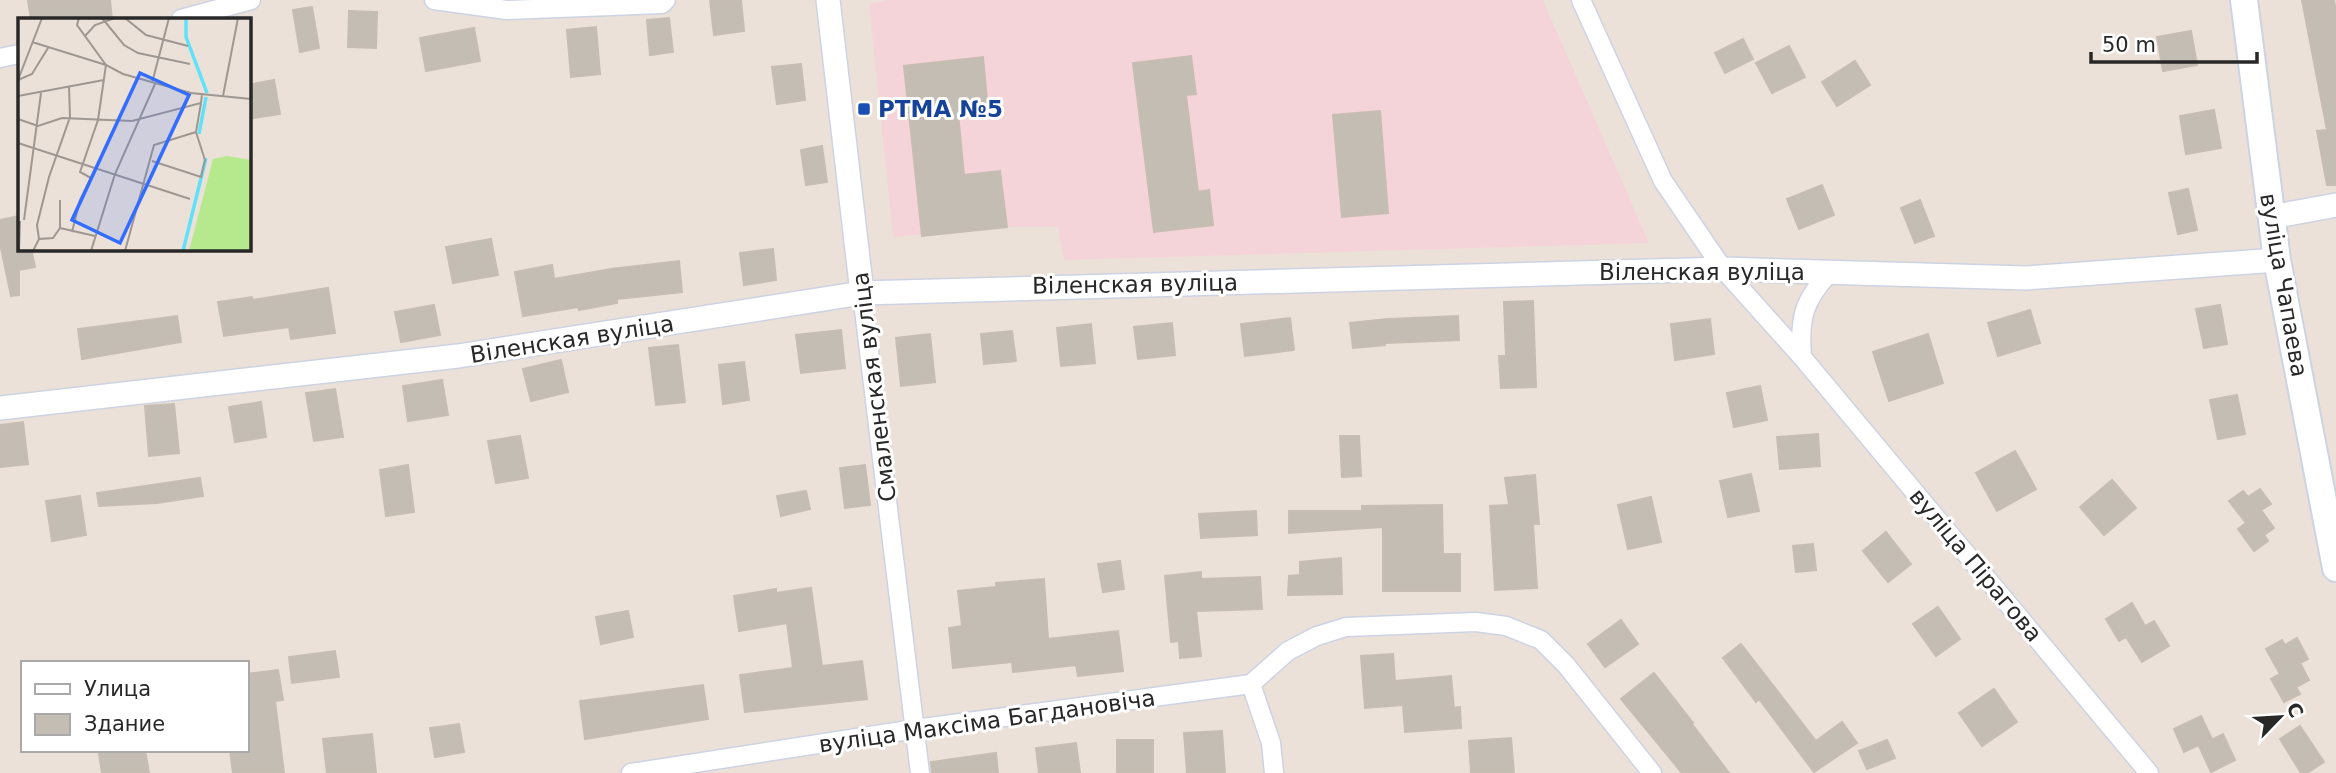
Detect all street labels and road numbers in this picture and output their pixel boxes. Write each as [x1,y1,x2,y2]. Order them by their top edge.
street label: вуліца Чапаева [2255,191,2313,379]
street label: Віленская вуліца [1599,259,1805,285]
street label: Віленская вуліца [1032,269,1238,299]
street label: Смаленская вуліца [847,271,901,503]
street label: Віленская вуліца [468,310,676,368]
street label: вуліца Пірагова [1904,483,2048,647]
street label: вуліца Максіма Багдановіча [817,684,1157,758]

